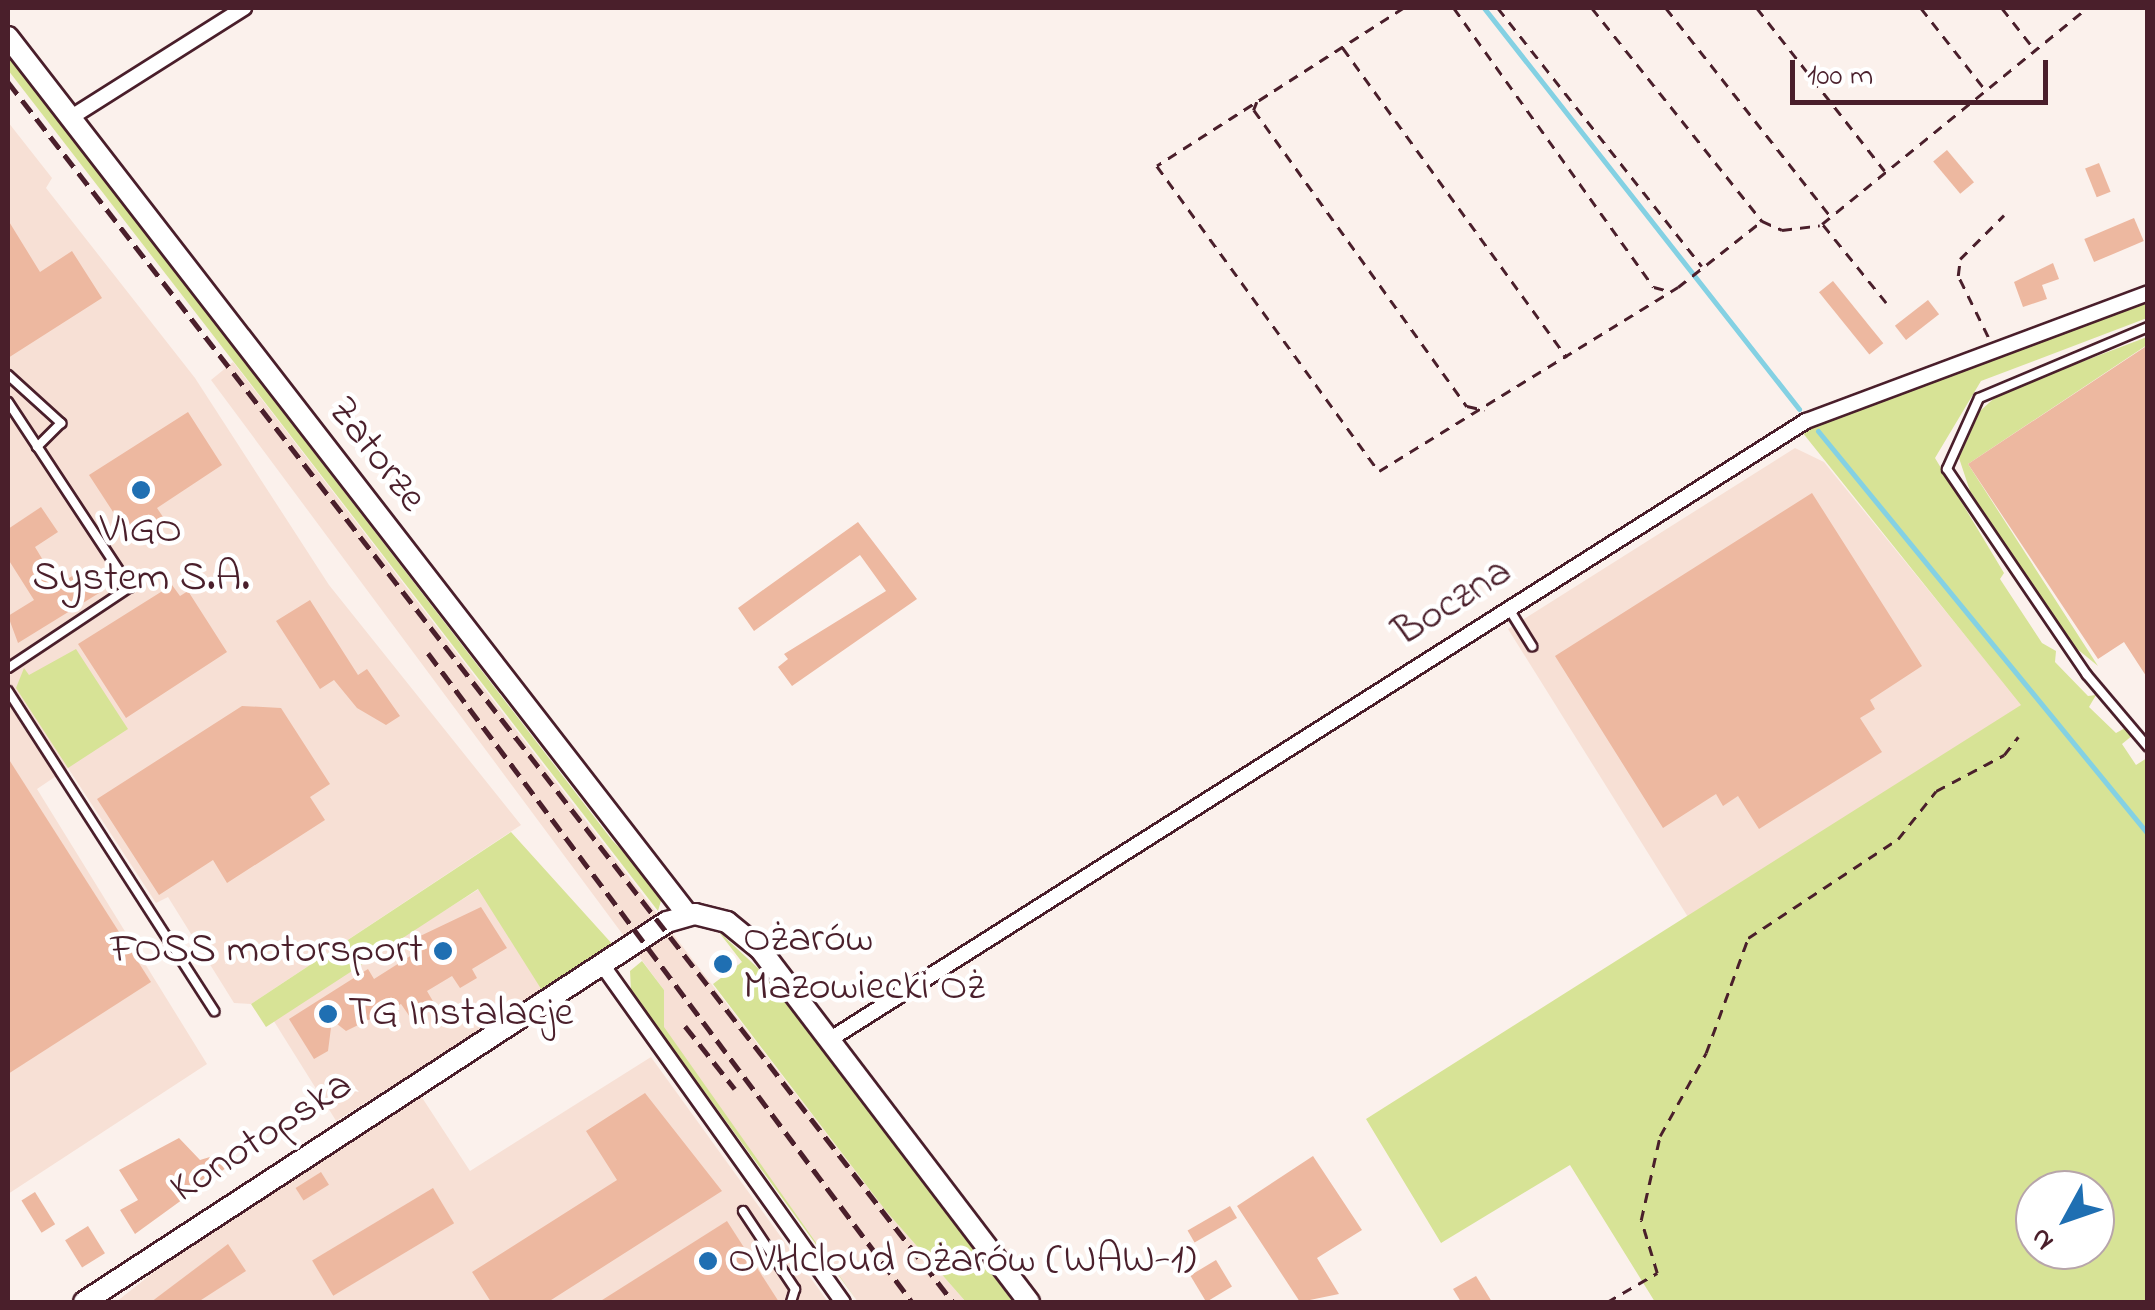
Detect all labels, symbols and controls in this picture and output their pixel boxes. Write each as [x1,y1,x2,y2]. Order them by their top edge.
scale bar [1795,40,2052,102]
text: 100 m [1807,55,1873,99]
street label: Zatorze [316,388,436,522]
marker: VIGO System S.A. [130,479,152,501]
place label: VIGO System S.A. [32,506,250,604]
street label: Boczna [1385,547,1521,659]
place label: Ożarów Mazowiecki Oż [743,915,985,1014]
place label: FOSS motorsport [111,926,423,976]
marker: FOSS motorsport [432,940,454,962]
marker: Ożarów Mazowiecki Oż [712,953,734,975]
place label: TG Instalacje [348,989,573,1039]
marker: TG Instalacje [317,1003,339,1025]
street label: Konotopska [162,1061,362,1215]
north arrow [2015,1170,2115,1270]
text: N [2021,1218,2065,1259]
place label: OVHcloud Ożarów (WAW-1) [728,1236,1196,1286]
marker: OVHcloud Ożarów (WAW-1) [697,1250,719,1272]

